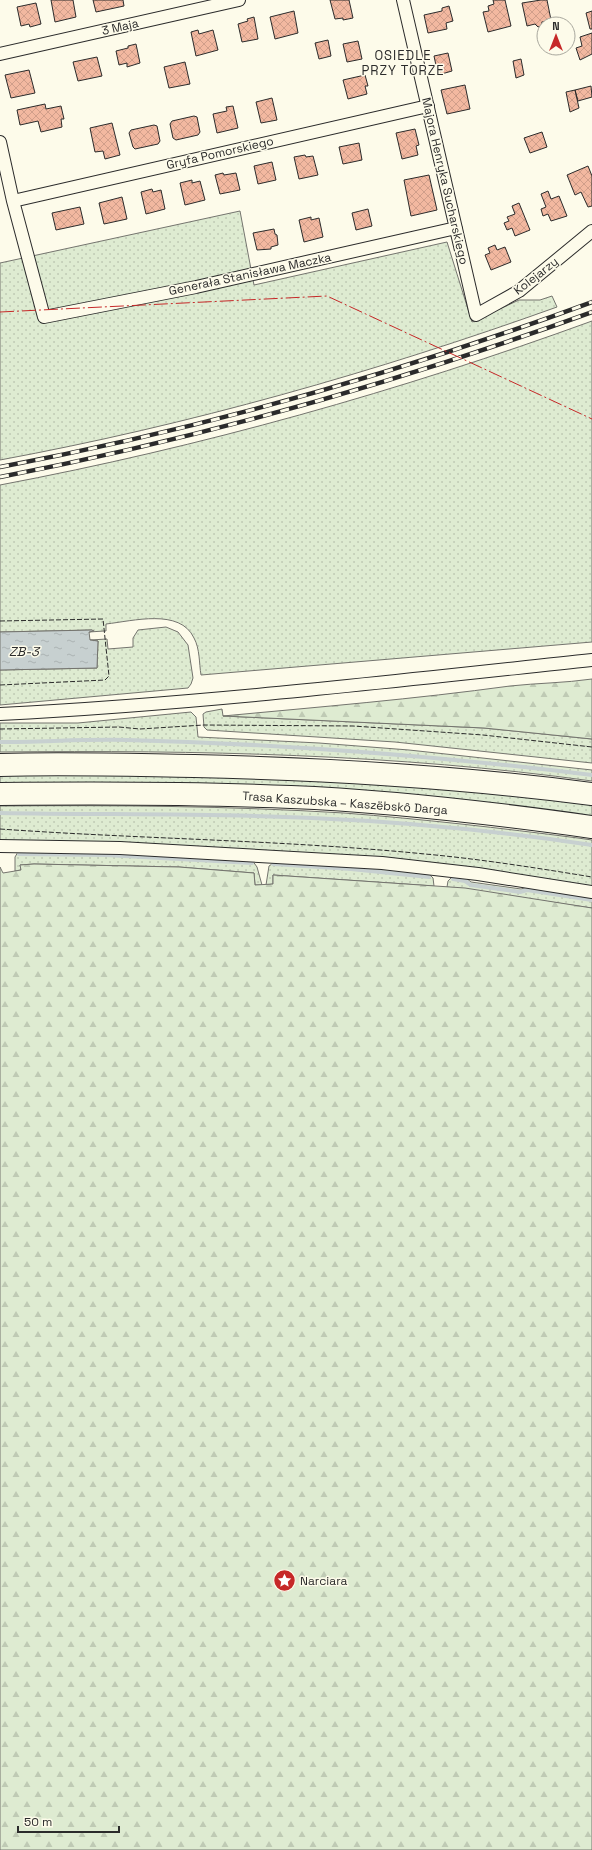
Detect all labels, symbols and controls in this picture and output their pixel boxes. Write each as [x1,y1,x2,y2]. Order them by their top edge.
street label: 3 Maja [100,15,140,39]
north arrow [536,16,576,56]
text: N [552,19,560,33]
district label: OSIEDLE PRZY TORZE [361,47,445,79]
street label: Majora Henryka Sucharskiego [418,96,472,266]
street label: Gryfa Pomorskiego [165,133,275,173]
street label: Generała Stanisława Maczka [167,249,333,299]
street label: Kolejarzy [510,254,562,298]
water label: ZB-3 [9,643,41,660]
street label: Trasa Kaszubska – Kaszëbskô Darga [242,788,448,818]
place icon: Narciara [271,1568,297,1594]
place label: Narciara [300,1573,348,1589]
scale bar [18,1808,119,1834]
text: 50 m [24,1814,52,1830]

